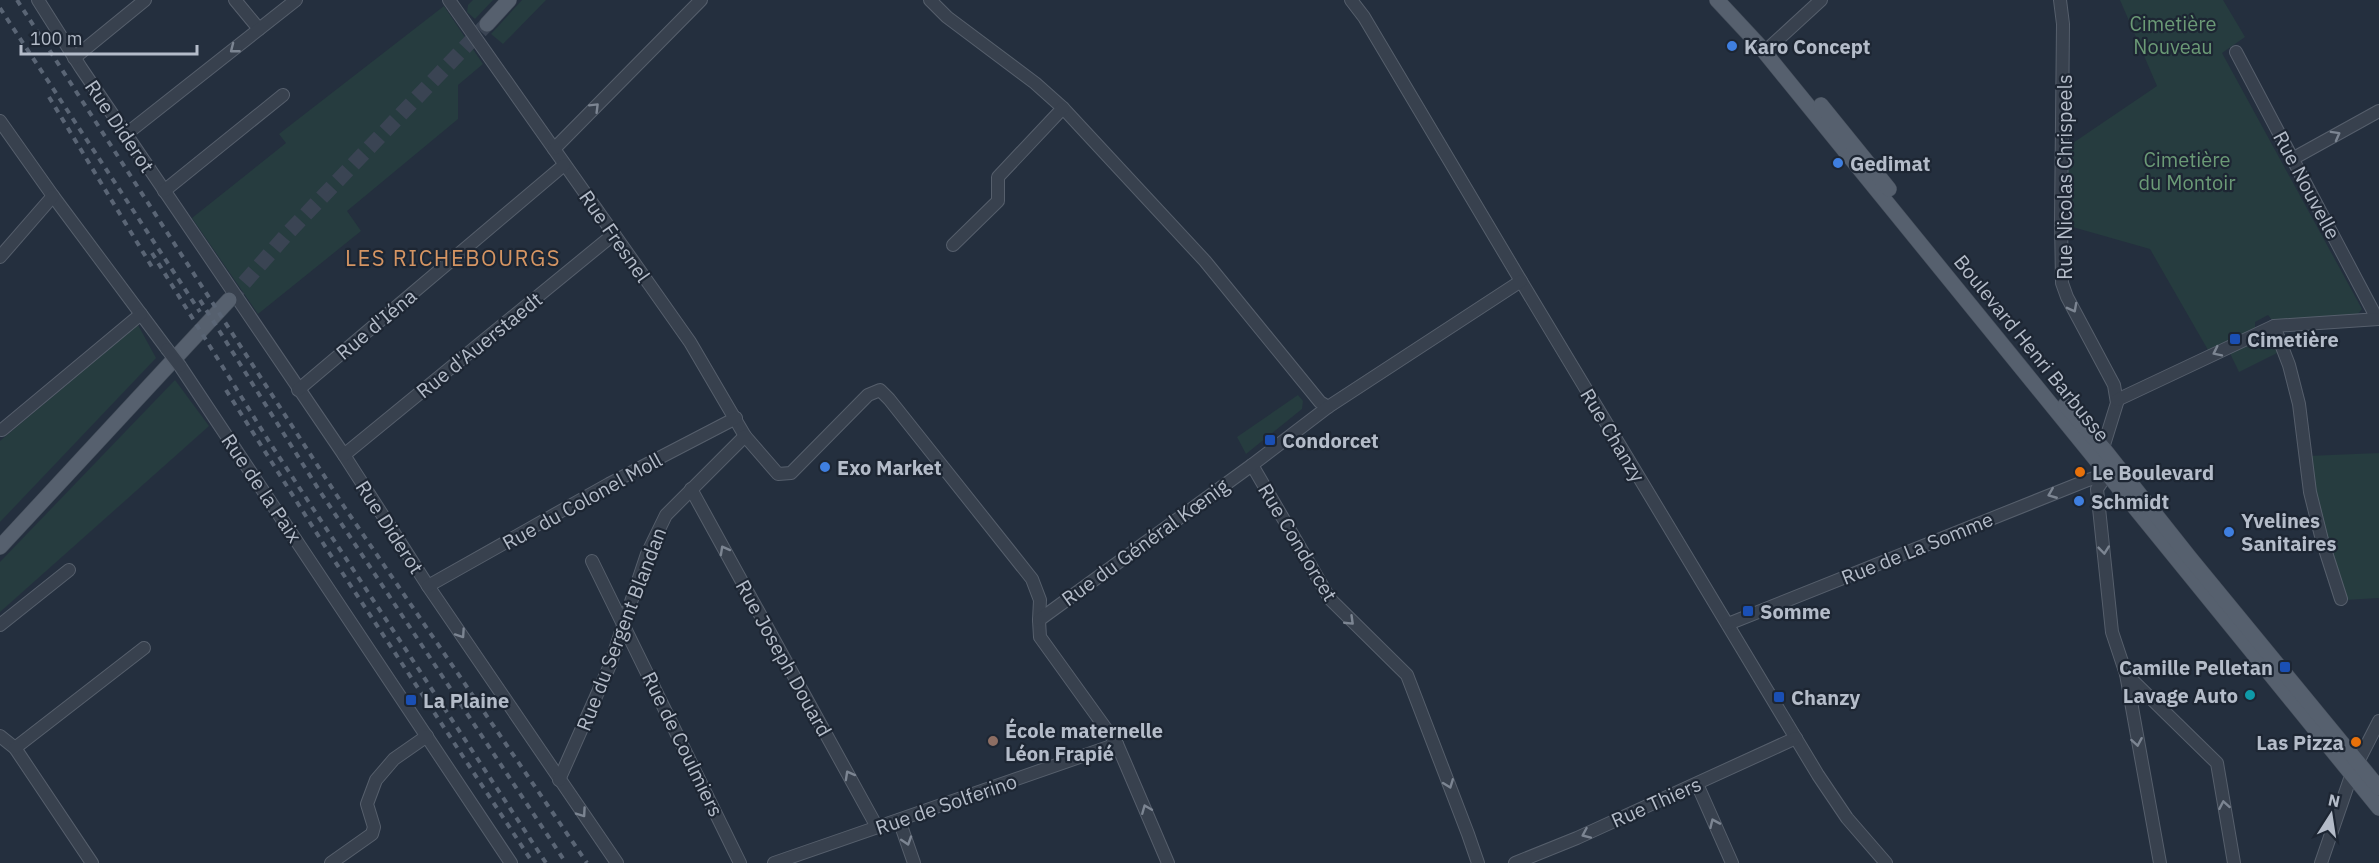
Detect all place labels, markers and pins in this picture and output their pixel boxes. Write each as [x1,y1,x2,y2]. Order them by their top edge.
place label: Karo Concept [1744,33,1870,60]
marker: Karo Concept [1725,39,1739,53]
place label: Gedimat [1850,150,1930,177]
marker: Gedimat [1831,156,1845,170]
place label: Cimetière [2247,326,2339,353]
marker: Cimetière [2228,332,2242,346]
place label: Condorcet [1282,427,1379,454]
marker: Condorcet [1263,433,1277,447]
place label: Exo Market [837,454,942,481]
place label: Le Boulevard [2092,459,2214,486]
marker: Exo Market [818,460,832,474]
marker: Le Boulevard [2073,465,2087,479]
place label: Schmidt [2091,488,2169,515]
marker: Schmidt [2072,494,2086,508]
place label: Yvelines Sanitaires [2241,507,2337,557]
marker: Yvelines Sanitaires [2222,525,2236,539]
place label: Somme [1760,598,1831,625]
marker: Somme [1741,604,1755,618]
place label: Camille Pelletan [2119,654,2273,681]
marker: Camille Pelletan [2278,660,2292,674]
place label: Lavage Auto [2123,682,2238,709]
place label: Chanzy [1791,684,1861,711]
place label: La Plaine [423,687,509,714]
marker: Lavage Auto [2243,688,2257,702]
marker: Chanzy [1772,690,1786,704]
marker: La Plaine [404,693,418,707]
place label: École maternelle Léon Frapié [1005,717,1163,767]
place label: Las Pizza [2256,729,2344,756]
marker: École maternelle Léon Frapié [986,734,1000,748]
marker: Las Pizza [2349,735,2363,749]

